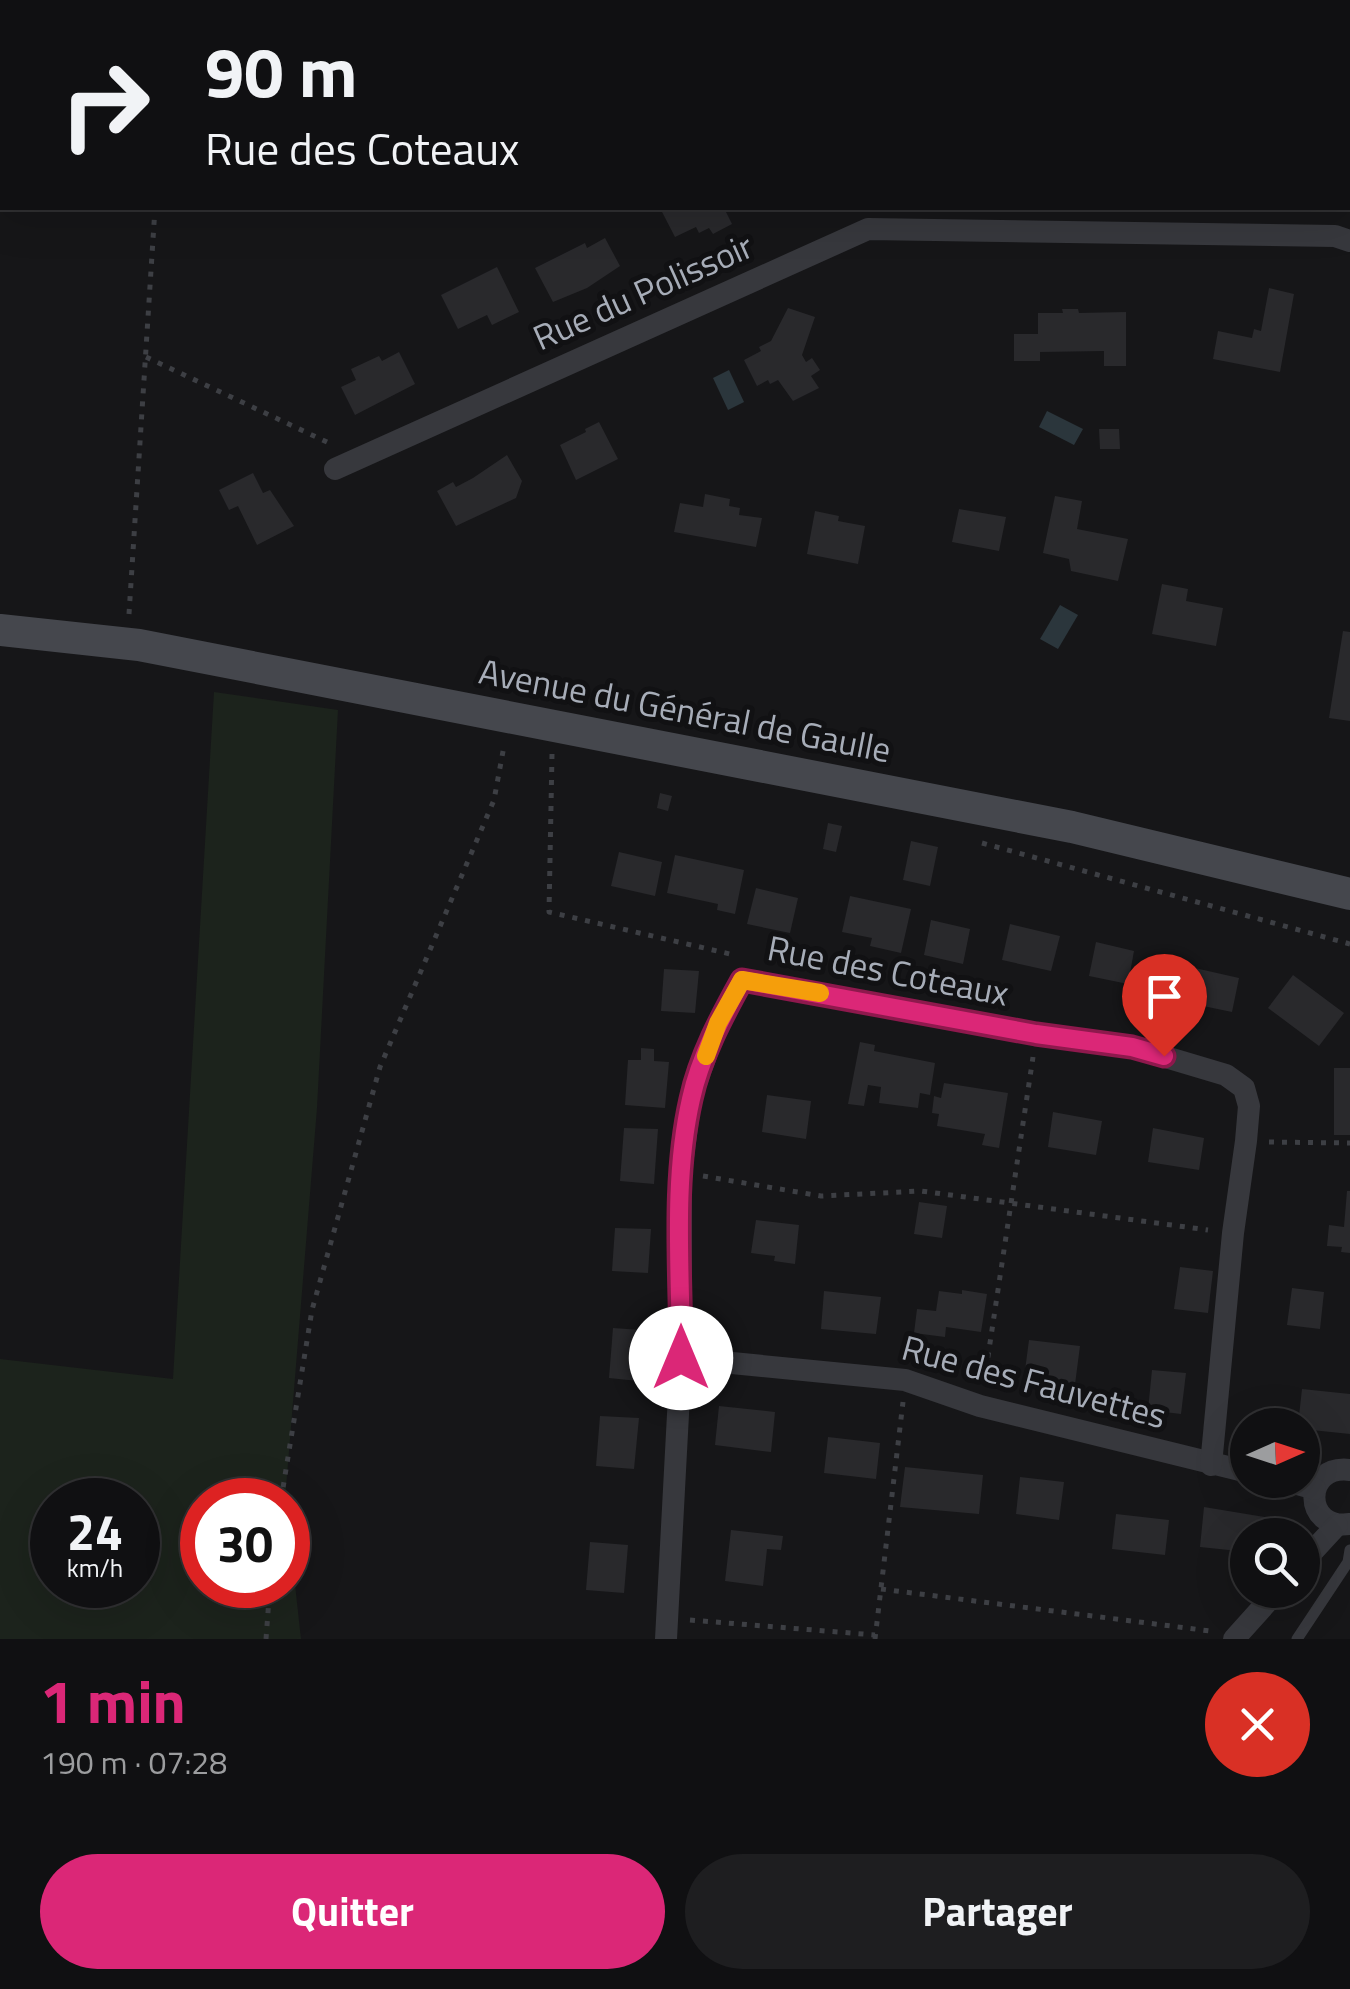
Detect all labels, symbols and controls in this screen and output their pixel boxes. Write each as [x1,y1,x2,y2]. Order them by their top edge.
text: 90 m [205,18,358,124]
icon: right [40,40,170,170]
text: Rue des Coteaux [205,114,519,182]
street label: Rue du Polissoir [524,218,761,364]
street label: Avenue du Général de Gaulle [475,644,896,776]
street label: Rue des Coteaux [763,920,1014,1020]
pin [1122,954,1207,1057]
icon: arrive [1137,969,1192,1024]
position arrow [629,1306,733,1410]
street label: Rue des Fauvettes [896,1320,1172,1442]
north arrow [1230,1408,1320,1498]
map controls [1230,1408,1320,1608]
speed limit sign: 30 [180,1478,310,1608]
text: 24 [67,1493,123,1569]
button: search [1230,1518,1320,1608]
text: km/h [67,1549,123,1587]
text: 1 min [40,1655,186,1746]
button: close [1205,1672,1310,1777]
text: 190 m · 07:28 [40,1738,227,1786]
button: Quitter [40,1854,665,1969]
button: Partager [685,1854,1310,1969]

